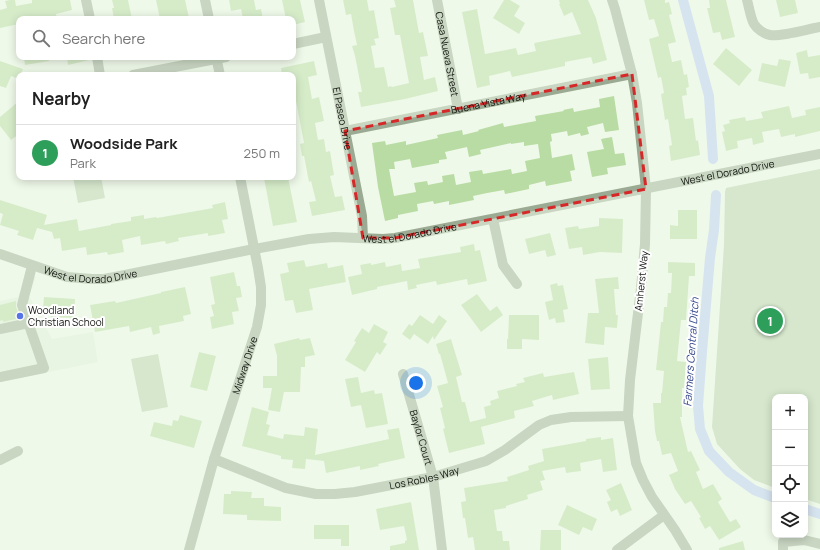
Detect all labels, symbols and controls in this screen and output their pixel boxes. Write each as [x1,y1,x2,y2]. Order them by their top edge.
street label: Casa Nueva Street [432,11,462,97]
search box [16,16,296,60]
icon: search [30,27,52,49]
text: Search here [62,28,145,49]
street label: El Paseo Drive [330,86,356,152]
text: Nearby [32,87,90,110]
street label: Buena Vista Way [450,88,527,117]
text: Woodside Park [70,133,177,154]
text: 1 [42,144,48,162]
text: 250 m [244,144,280,162]
text: Park [70,154,96,172]
street label: West el Dorado Drive [680,156,776,188]
street label: West el Dorado Drive [362,219,458,246]
street label: Amherst Way [631,249,651,312]
street label: West el Dorado Drive [42,262,139,286]
water label: Farmers Central Ditch [679,296,702,407]
place label: Woodland Christian School [28,303,104,329]
pin: 1 [757,306,783,336]
marker: Woodland Christian School [15,311,25,321]
street label: Midway Drive [229,334,261,396]
your location [406,373,426,393]
map controls [772,394,808,538]
button: + [772,394,808,430]
street label: Baylor Court [407,408,436,467]
button: − [772,430,808,466]
street label: Los Robles Way [388,462,461,492]
button: locate [772,466,808,502]
button: layers [772,502,808,538]

